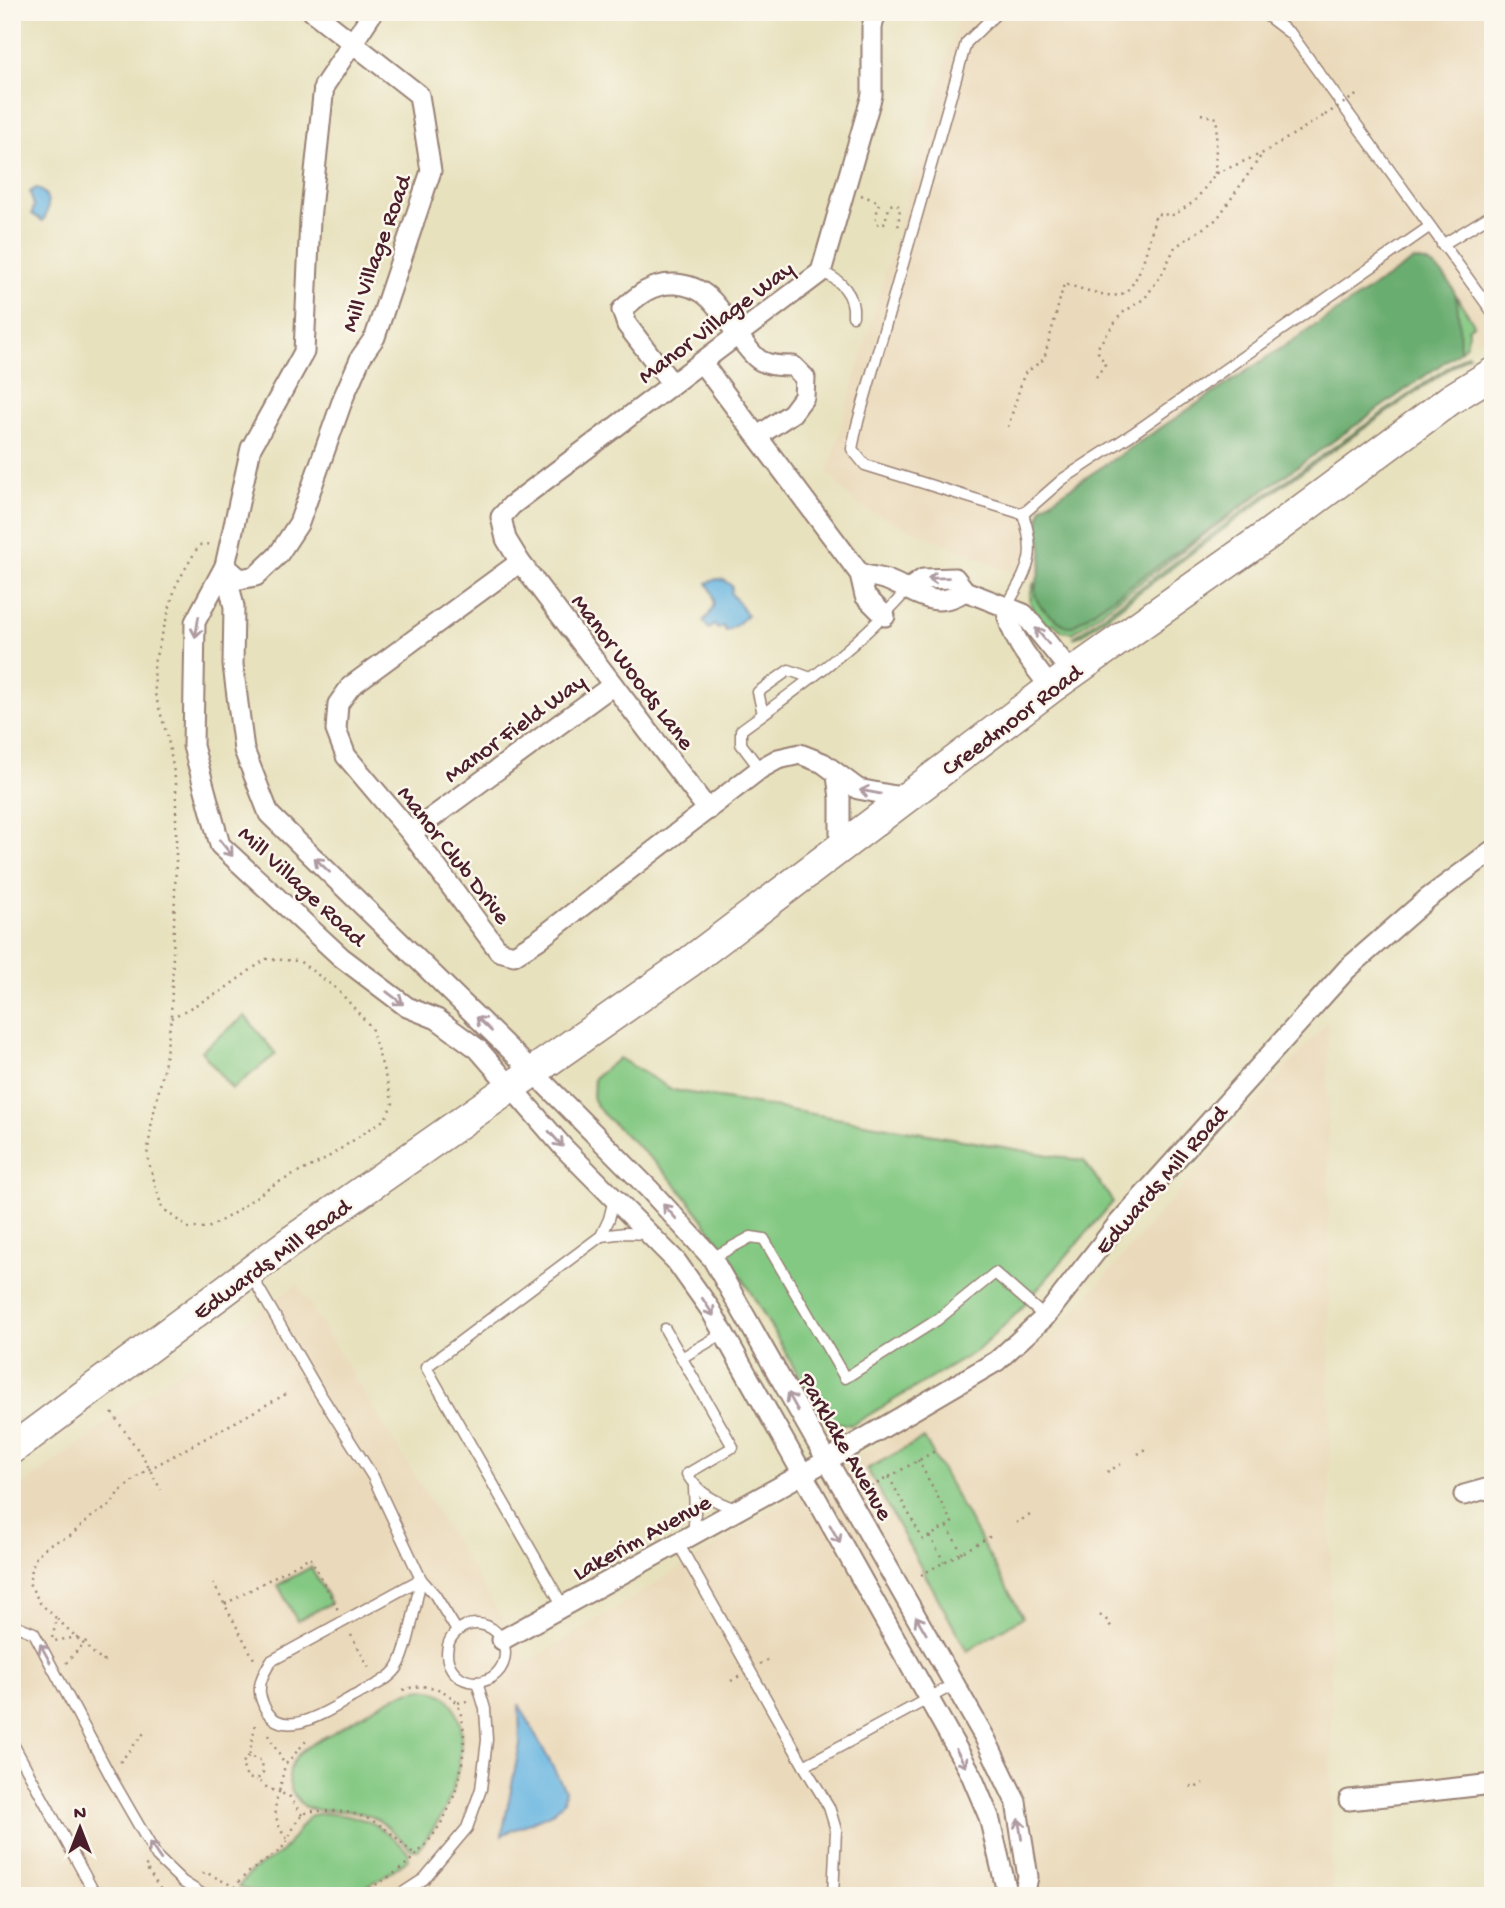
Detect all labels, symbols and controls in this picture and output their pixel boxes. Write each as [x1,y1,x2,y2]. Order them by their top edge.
street label: Mill Village Road [336,170,421,337]
street label: Manor Village Way [633,256,801,392]
one-way arrow [926,572,949,585]
street label: Manor Woods Lane [563,589,700,757]
one-way arrow [190,616,203,638]
one-way arrow [1034,628,1050,646]
street label: Creedmoor Road [937,658,1091,784]
street label: Manor Field Way [439,668,593,791]
street label: Manor Club Drive [389,781,516,932]
one-way arrow [859,784,882,798]
street label: Mill Village Road [230,821,372,956]
one-way arrow [217,839,233,857]
one-way arrow [314,857,331,874]
one-way arrow [386,991,404,1006]
one-way arrow [476,1016,493,1033]
street label: Edwards Mill Road [1090,1099,1237,1262]
one-way arrow [548,1130,564,1148]
street label: Edwards Mill Road [188,1193,359,1328]
one-way arrow [662,1203,678,1221]
one-way arrow [702,1297,716,1317]
street label: Parklake Avenue [790,1368,898,1527]
one-way arrow [786,1392,799,1413]
street label: Lakerim Avenue [568,1489,718,1589]
one-way arrow [828,1524,842,1544]
one-way arrow [914,1615,928,1635]
one-way arrow [38,1643,52,1663]
one-way arrow [955,1747,968,1768]
north arrow [46,1792,116,1862]
text: N [74,1803,86,1826]
one-way arrow [1013,1818,1026,1841]
one-way arrow [148,1842,162,1861]

